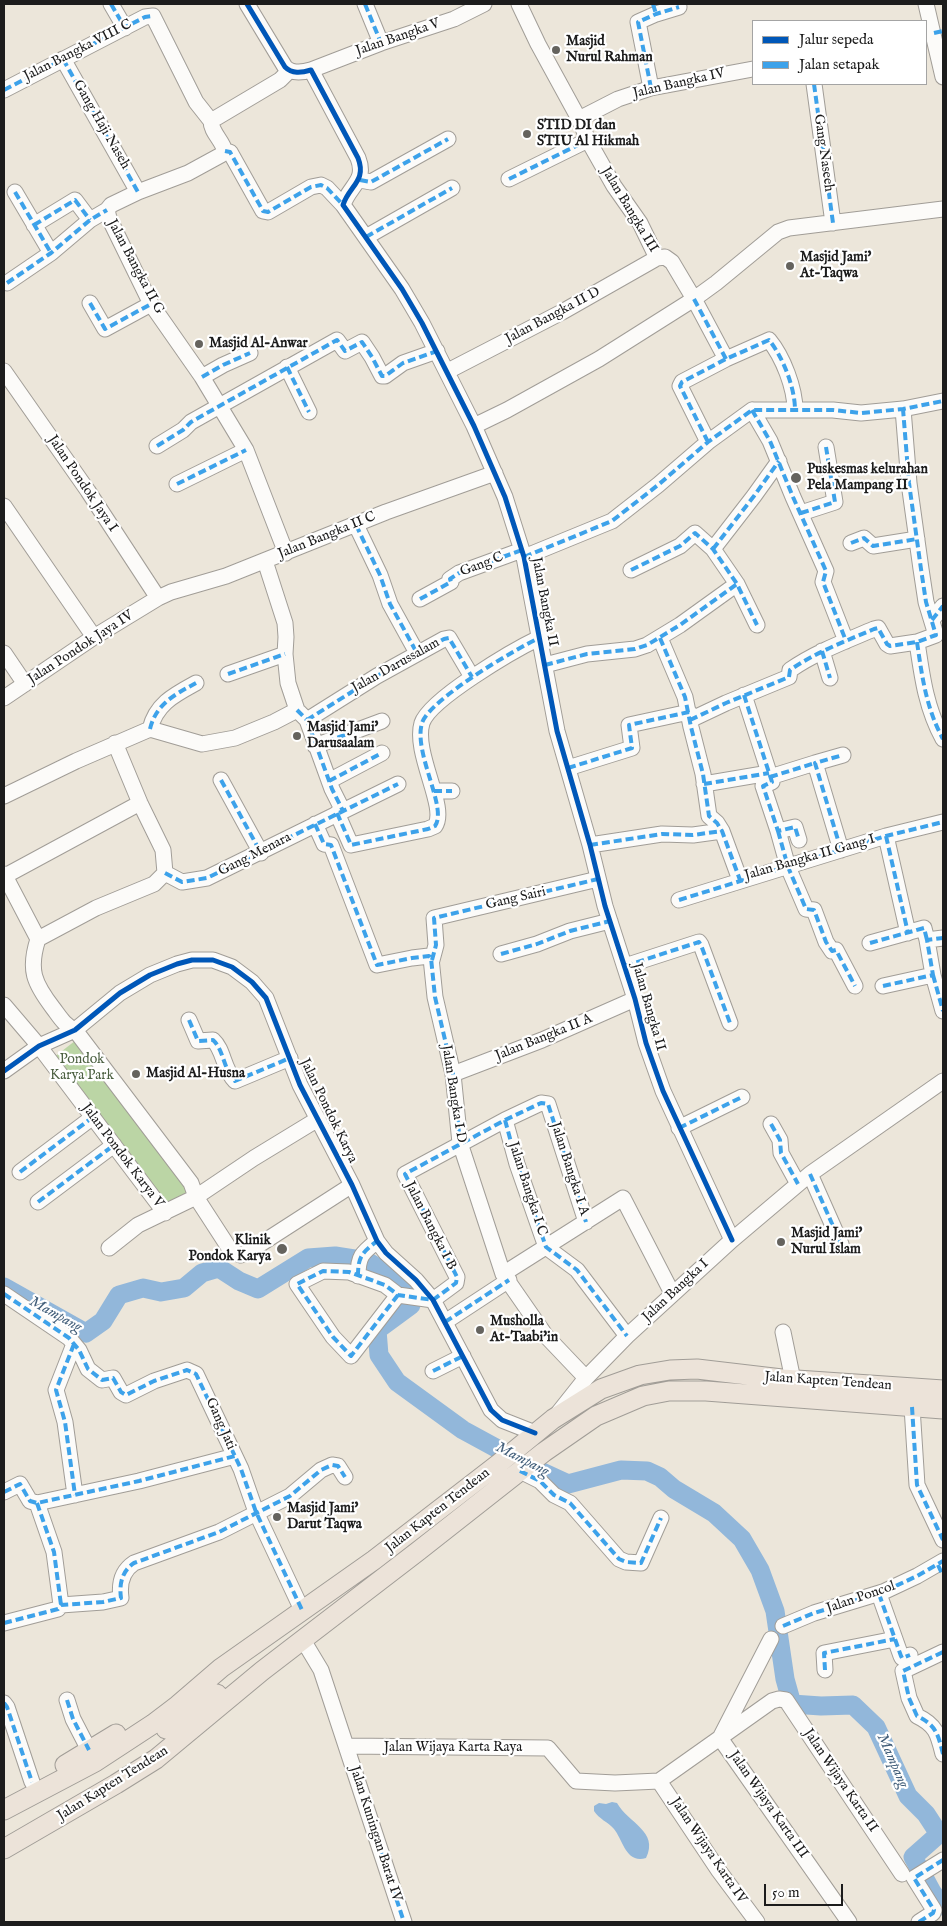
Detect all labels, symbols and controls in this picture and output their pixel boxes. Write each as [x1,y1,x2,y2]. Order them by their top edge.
street label: Jalan Bangka VIII C [21,16,135,86]
street label: Jalan Bangka V [354,16,442,60]
legend [752,20,927,85]
text: Jalur sepeda [799,30,873,49]
place label: Masjid Nurul Rahman [566,34,653,66]
marker: Masjid Nurul Rahman [550,44,562,56]
text: Jalan setapak [799,55,880,74]
street label: Jalan Bangka IV [631,65,727,103]
street label: Gang Haji Naseh [69,77,133,173]
street label: Gang Naseeh [809,113,837,193]
place label: STID DI dan STIU Al Hikmah [537,118,639,150]
marker: STID DI dan STIU Al Hikmah [521,128,533,140]
street label: Jalan Bangka III [597,164,661,256]
street label: Jalan Bangka II G [103,217,167,317]
place label: Masjid Jami' At-Taqwa [800,250,871,282]
marker: Masjid Jami' At-Taqwa [784,260,796,272]
street label: Jalan Bangka II D [503,284,603,348]
place label: Masjid Al-Anwar [209,336,308,352]
marker: Masjid Al-Anwar [193,338,205,350]
street label: Jalan Pondok Jaya I [43,432,121,536]
place label: Puskesmas kelurahan Pela Mampang II [807,462,928,494]
marker: Puskesmas kelurahan Pela Mampang II [789,471,803,485]
street label: Jalan Bangka II C [276,509,378,563]
street label: Gang C [458,549,506,581]
street label: Jalan Bangka II [527,556,561,648]
street label: Jalan Pondok Jaya IV [25,608,137,688]
street label: Jalan Darussalam [349,635,443,697]
place label: Masjid Jami' Darusaalam [307,720,378,752]
marker: Masjid Jami' Darusaalam [291,730,303,742]
street label: Gang Menara [216,829,294,881]
street label: Jalan Bangka II Gang I [743,831,877,885]
street label: Gang Sairi [484,884,548,914]
street label: Jalan Bangka II [627,961,669,1053]
street label: Jalan Bangka II A [493,1011,595,1065]
street label: Jalan Bangka I D [437,1044,469,1144]
park label: Pondok Karya Park [50,1052,114,1084]
street label: Jalan Pondok Karya [295,1056,361,1166]
place label: Masjid Al-Husna [146,1066,245,1082]
marker: Masjid Al-Husna [130,1068,142,1080]
street label: Jalan Pondok Karya V [77,1100,167,1212]
street label: Jalan Bangka I A [546,1120,592,1218]
street label: Jalan Bangka I C [504,1140,550,1238]
street label: Jalan Bangka I B [400,1179,460,1273]
place label: Masjid Jami' Nurul Islam [791,1226,862,1258]
place label: Klinik Pondok Karya [189,1233,271,1266]
marker: Masjid Jami' Nurul Islam [775,1236,787,1248]
marker: Klinik Pondok Karya [275,1242,289,1256]
street label: Jalan Bangka I [639,1256,713,1326]
water label: Mampang [26,1293,84,1337]
place label: Musholla At-Taabi'in [490,1314,558,1346]
marker: Musholla At-Taabi'in [474,1324,486,1336]
street label: Jalan Kapten Tendean [764,1369,892,1395]
street label: Gang Jati [201,1395,239,1453]
water label: Mampang [492,1439,552,1481]
street label: Jalan Kapten Tendean [383,1465,493,1557]
place label: Masjid Jami' Darut Taqwa [287,1501,362,1534]
marker: Masjid Jami' Darut Taqwa [271,1511,283,1523]
street label: Jalan Poncol [824,1578,898,1618]
street label: Jalan Wijaya Karta II [799,1726,881,1836]
water label: Mampang [872,1731,912,1791]
street label: Jalan Wijaya Karta Raya [384,1740,522,1756]
street label: Jalan Kapten Tendean [54,1743,172,1825]
street label: Jalan Wijaya Karta III [725,1748,811,1862]
street label: Jalan Kuningan Barat IV [345,1764,405,1904]
street label: Jalan Wijaya Karta IV [666,1795,750,1907]
scale bar [767,1874,846,1906]
text: 50 m [772,1883,800,1902]

